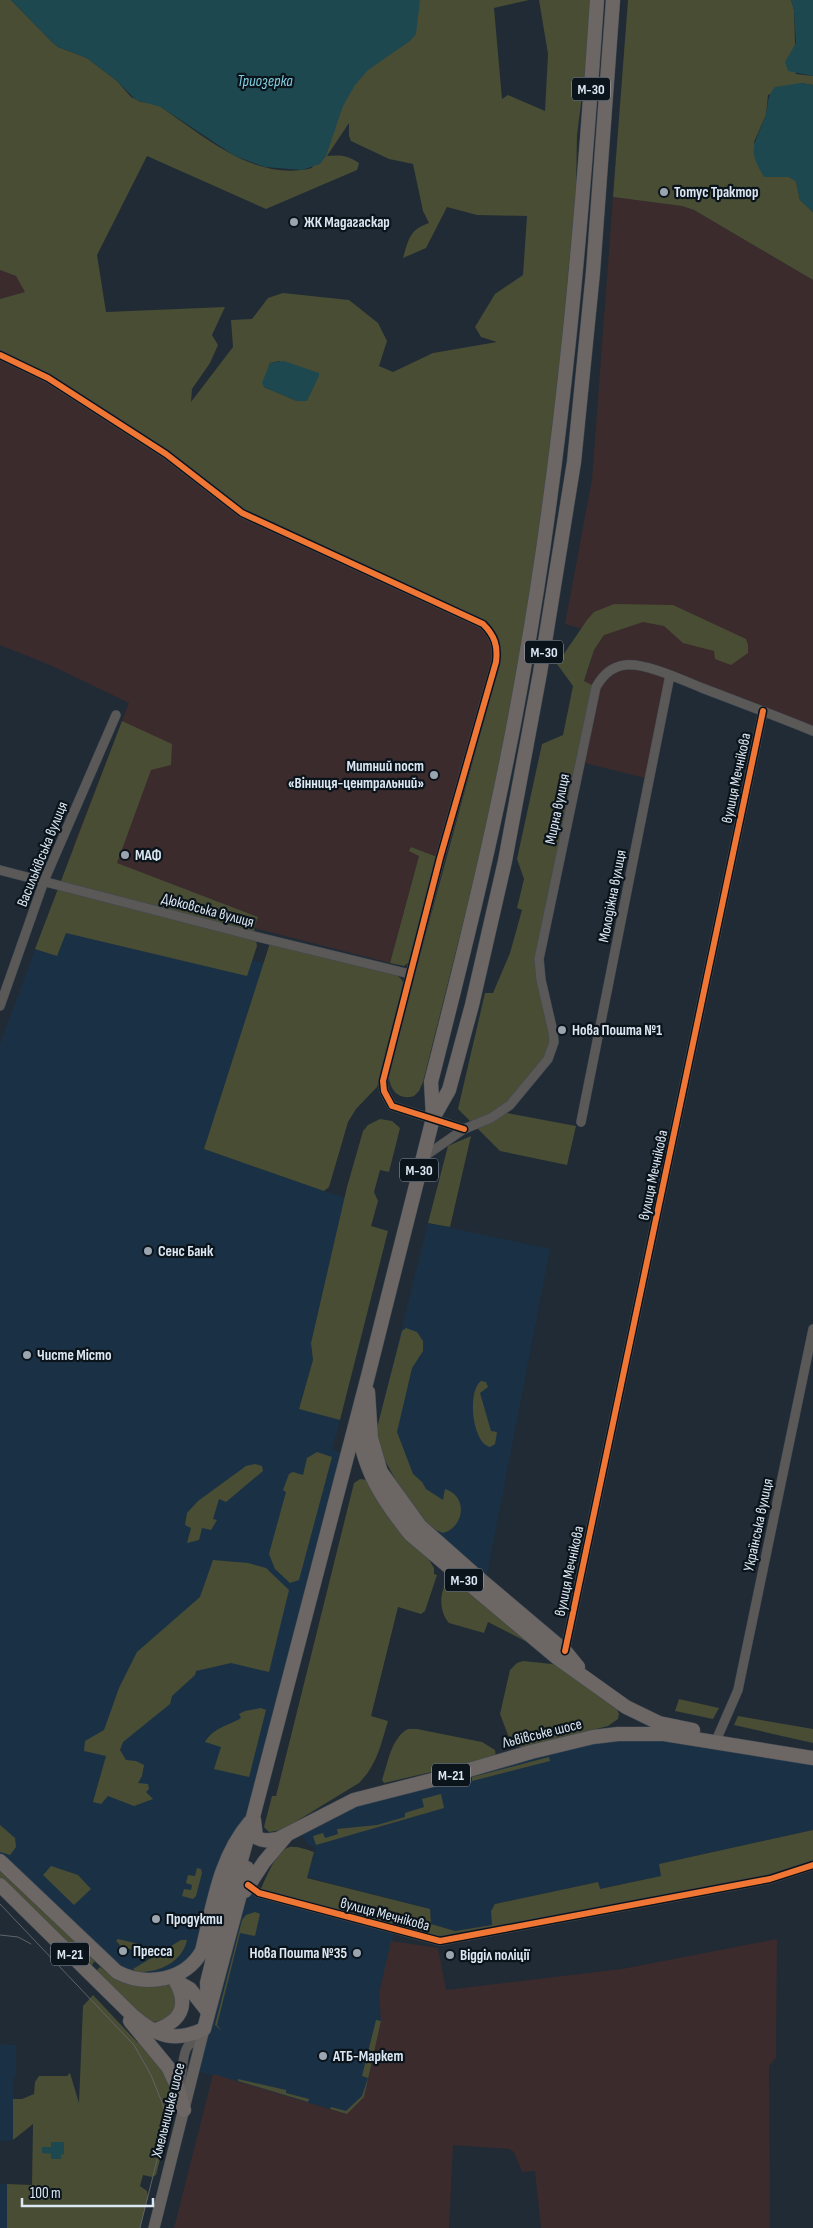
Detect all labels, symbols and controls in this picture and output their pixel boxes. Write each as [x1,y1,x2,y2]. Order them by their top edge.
water label: Триозерка [237,72,293,91]
road number: М-30 [572,78,610,100]
place label: Тотус Трактор [674,183,758,202]
marker: Тотус Трактор [658,186,670,198]
place label: ЖК Мадагаскар [304,213,390,232]
marker: ЖК Мадагаскар [288,216,300,228]
road number: М-30 [525,640,563,664]
street label: вулиця Мечнікова [718,731,755,825]
place label: Митний пост «Вінниця-центральний» [288,757,424,793]
marker: Митний пост «Вінниця-центральний» [428,769,440,781]
street label: Мирна вулиця [541,772,574,846]
street label: Васильківська вулиця [13,799,72,910]
place label: МАФ [135,846,162,865]
street label: Молодіжна вулиця [594,848,631,944]
marker: МАФ [119,849,131,861]
street label: Дюковська вулиця [160,889,256,932]
place label: Нова Пошта №1 [572,1021,662,1040]
marker: Нова Пошта №1 [556,1024,568,1036]
street label: вулиця Мечнікова [635,1128,672,1222]
road number: М-30 [400,1158,438,1182]
place label: Сенс Банк [158,1242,214,1261]
marker: Сенс Банк [142,1245,154,1257]
place label: Чисте Місто [37,1346,111,1365]
marker: Чисте Місто [21,1349,33,1361]
street label: Українська вулиця [739,1477,778,1573]
street label: вулиця Мечнікова [551,1524,588,1618]
road number: М-30 [445,1568,483,1592]
street label: Львівське шосе [499,1714,584,1753]
road number: М-21 [432,1764,470,1786]
street label: вулиця Мечнікова [338,1893,432,1936]
place label: Продукти [166,1910,223,1929]
marker: Продукти [150,1913,162,1925]
road number: М-21 [51,1942,89,1966]
place label: Пресса [133,1942,173,1961]
place label: Нова Пошта №35 [250,1944,347,1963]
marker: Пресса [117,1945,129,1957]
place label: Відділ поліції [460,1946,530,1965]
marker: Нова Пошта №35 [351,1947,363,1959]
marker: Відділ поліції [444,1949,456,1961]
place label: АТБ-Маркет [332,2047,403,2066]
marker: АТБ-Маркет [317,2050,329,2062]
street label: Хмельницьке шосе [147,2061,189,2161]
scale bar [22,2176,154,2208]
text: 100 m [30,2184,61,2203]

